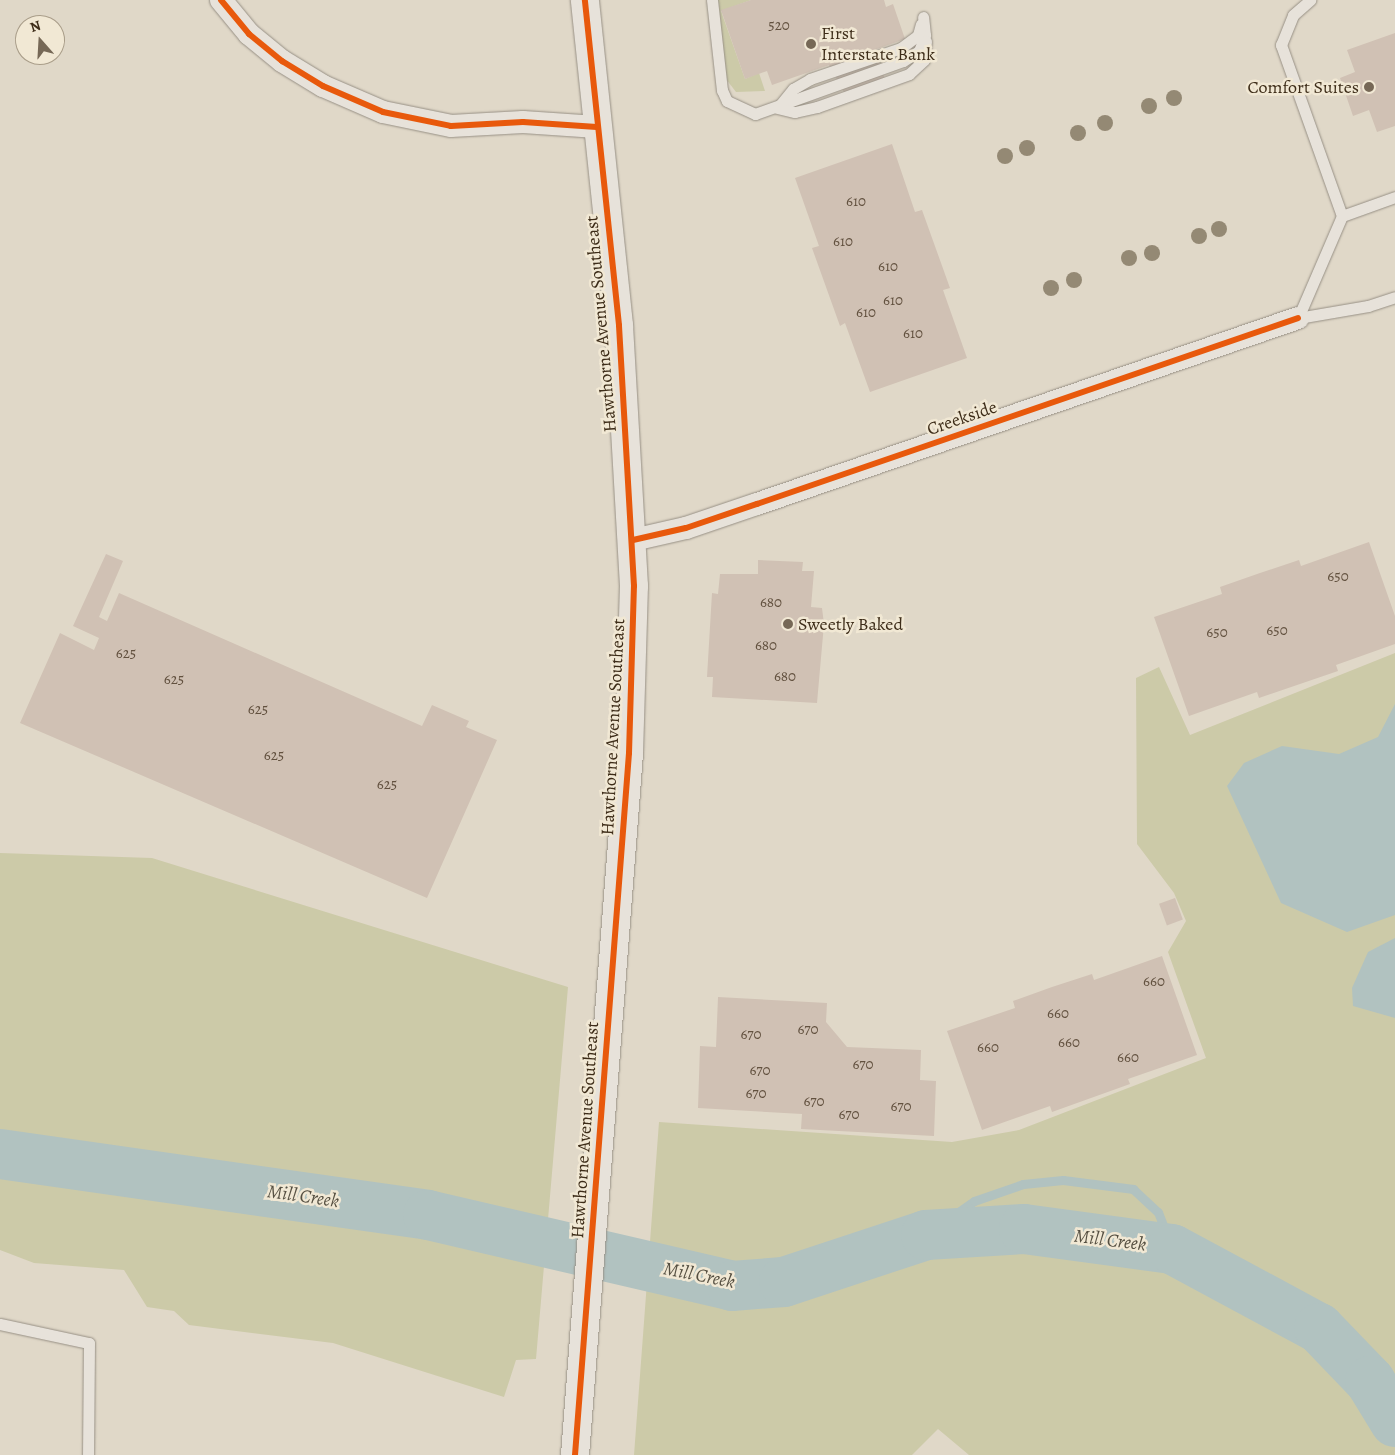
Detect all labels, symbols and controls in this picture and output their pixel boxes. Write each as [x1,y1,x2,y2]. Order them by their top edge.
north arrow [15,15,65,65]
text: N [27,16,43,37]
house number: 520 [768,17,790,35]
place label: First Interstate Bank [821,23,935,66]
marker: First Interstate Bank [805,38,817,50]
place label: Comfort Suites [1248,76,1359,98]
marker: Comfort Suites [1363,81,1375,93]
house number: 610 [846,193,866,211]
street label: Hawthorne Avenue Southeast [581,215,621,433]
house number: 610 [833,233,853,251]
house number: 610 [878,258,898,276]
house number: 610 [883,292,903,310]
house number: 610 [856,304,876,322]
house number: 610 [903,325,923,343]
street label: Creekside [924,396,1000,440]
house number: 650 [1327,568,1349,586]
house number: 680 [760,594,782,612]
place label: Sweetly Baked [798,613,903,635]
street label: Hawthorne Avenue Southeast [597,618,629,836]
marker: Sweetly Baked [782,618,794,630]
house number: 650 [1266,622,1288,640]
house number: 650 [1206,624,1228,642]
house number: 680 [755,637,777,655]
house number: 625 [116,645,136,663]
house number: 680 [774,668,796,686]
house number: 625 [164,671,184,689]
house number: 625 [248,701,268,719]
house number: 625 [264,747,284,765]
house number: 625 [377,776,397,794]
house number: 660 [1143,973,1165,991]
house number: 660 [1047,1005,1069,1023]
street label: Hawthorne Avenue Southeast [567,1021,603,1239]
house number: 670 [797,1021,819,1039]
house number: 670 [740,1026,762,1044]
house number: 660 [1058,1034,1080,1052]
house number: 660 [977,1039,999,1057]
house number: 660 [1117,1049,1139,1067]
house number: 670 [852,1056,874,1074]
house number: 670 [749,1062,771,1080]
house number: 670 [745,1085,767,1103]
house number: 670 [803,1093,825,1111]
house number: 670 [890,1098,912,1116]
house number: 670 [838,1106,860,1124]
water label: Mill Creek [266,1181,340,1213]
water label: Mill Creek [1073,1225,1147,1257]
water label: Mill Creek [661,1258,737,1294]

